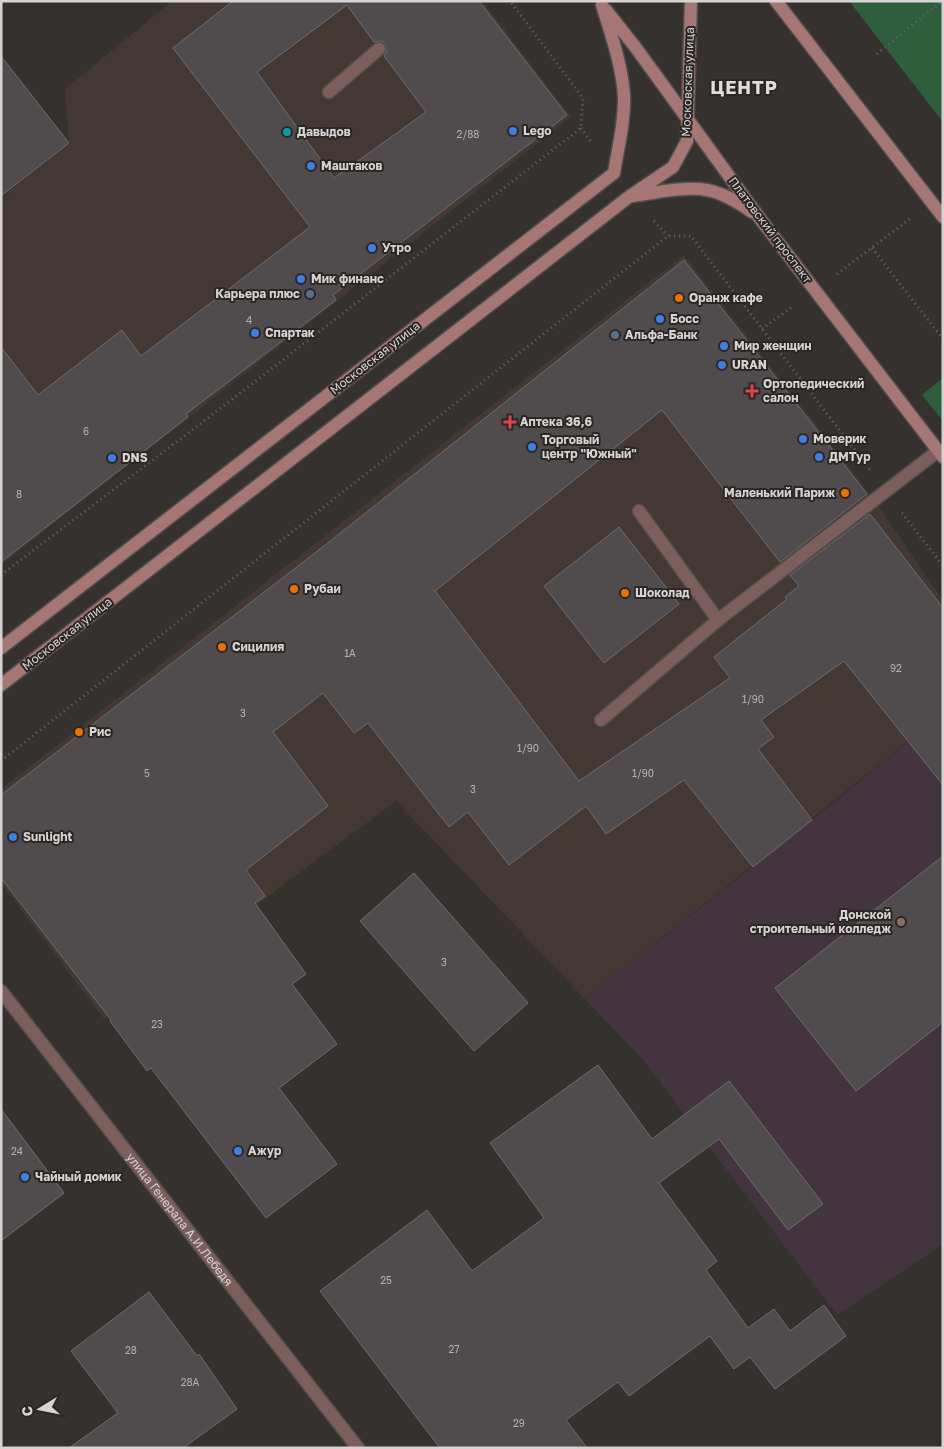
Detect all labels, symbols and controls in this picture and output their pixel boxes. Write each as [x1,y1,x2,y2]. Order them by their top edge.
street label: Московская улица [678,27,697,137]
district label: ЦЕНТР [710,76,778,98]
place label: Lego [523,123,552,138]
place label: Давыдов [297,124,351,139]
marker: Lego [507,125,519,137]
marker: Давыдов [281,126,293,138]
house number: 2/88 [457,128,479,140]
place label: Маштаков [321,158,383,173]
marker: Маштаков [305,160,317,172]
street label: Платовский проспект [726,174,815,286]
place label: Утро [382,240,411,255]
marker: Утро [366,242,378,254]
place label: Мик финанс [311,271,384,286]
marker: Мик финанс [295,273,307,285]
place label: Карьера плюс [215,286,300,301]
marker: Карьера плюс [304,288,316,300]
place label: Оранж кафе [689,290,763,305]
marker: Оранж кафе [673,292,685,304]
place label: Босс [670,311,699,326]
marker: Босс [654,313,666,325]
house number: 4 [246,314,252,326]
street label: Московская улица [327,318,423,397]
place label: Спартак [265,325,315,340]
marker: Спартак [249,327,261,339]
place label: Альфа-Банк [625,327,698,342]
marker: Альфа-Банк [609,329,621,341]
place label: Мир женщин [734,338,812,353]
marker: Мир женщин [718,340,730,352]
place label: URAN [732,357,767,372]
marker: URAN [716,359,728,371]
place label: Ортопедический салон [763,376,864,405]
marker: Ортопедический салон [745,384,759,398]
place label: Аптека 36,6 [520,414,593,429]
marker: Аптека 36,6 [504,416,516,428]
house number: 6 [83,425,89,437]
place label: Моверик [813,431,867,446]
place label: Торговый центр "Южный" [542,432,637,461]
marker: Моверик [797,433,809,445]
marker: Торговый центр "Южный" [526,441,538,453]
place label: ДМТур [829,449,871,464]
place label: DNS [122,450,148,465]
marker: ДМТур [813,451,825,463]
marker: DNS [106,452,118,464]
place label: Маленький Париж [724,485,835,500]
marker: Маленький Париж [839,487,851,499]
house number: 8 [16,488,22,500]
place label: Рубаи [304,581,341,596]
marker: Рубаи [288,583,300,595]
place label: Шоколад [635,585,690,600]
marker: Шоколад [619,587,631,599]
street label: Московская улица [19,594,115,673]
place label: Сицилия [232,639,284,654]
marker: Сицилия [216,641,228,653]
house number: 1А [344,647,356,659]
house number: 92 [890,662,902,674]
house number: 1/90 [742,693,764,705]
house number: 3 [240,707,246,719]
place label: Рис [89,724,111,739]
marker: Рис [73,726,85,738]
house number: 1/90 [517,742,539,754]
house number: 5 [144,767,150,779]
house number: 1/90 [632,767,654,779]
house number: 3 [470,783,476,795]
place label: Sunlight [23,829,72,844]
marker: Sunlight [7,831,19,843]
place label: Донской строительный колледж [750,907,891,936]
marker: Донской строительный колледж [895,916,907,928]
house number: 3 [441,956,447,968]
house number: 23 [151,1018,163,1030]
place label: Ажур [248,1143,282,1158]
house number: 24 [11,1145,23,1157]
marker: Ажур [232,1145,244,1157]
street label: улица Генерала А.И.Лебедя [123,1150,237,1289]
place label: Чайный домик [35,1169,122,1184]
marker: Чайный домик [19,1171,31,1183]
house number: 25 [380,1274,392,1286]
house number: 27 [448,1343,460,1355]
house number: 28 [125,1344,137,1356]
house number: 28А [181,1376,200,1388]
north arrow [15,1384,65,1434]
text: С [17,1405,36,1418]
house number: 29 [513,1417,525,1429]

